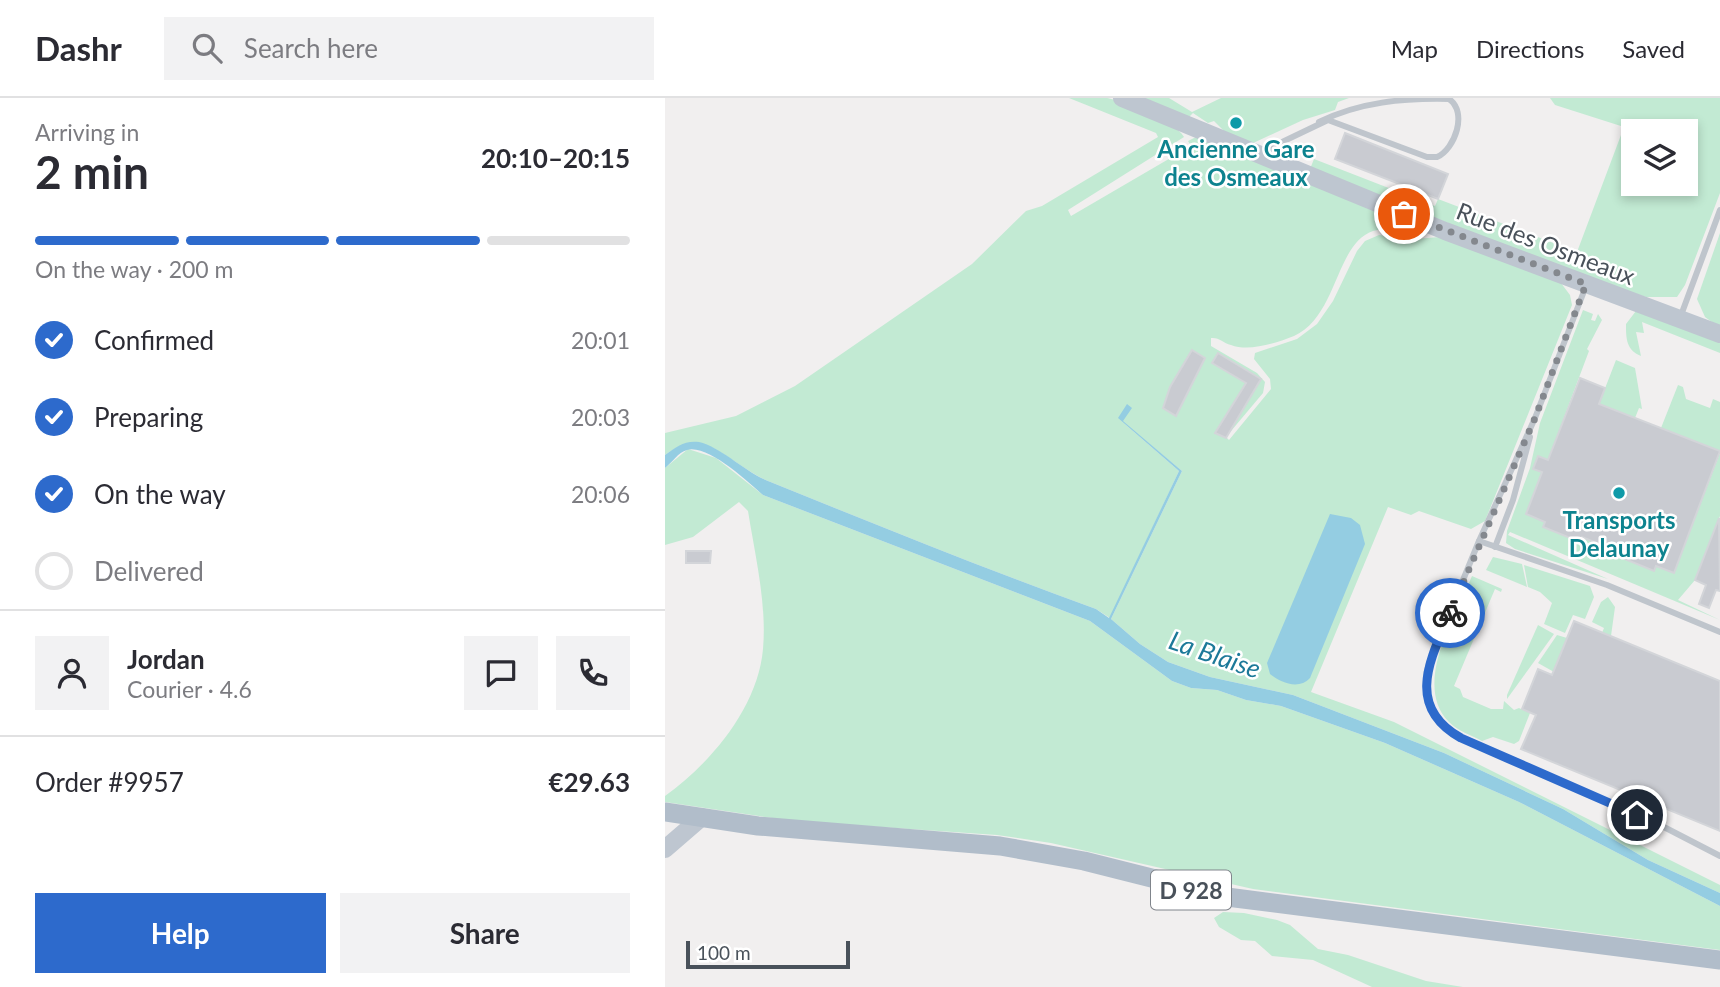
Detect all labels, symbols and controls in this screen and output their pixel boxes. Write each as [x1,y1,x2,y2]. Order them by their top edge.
search box [164,17,654,80]
text: Dashr [35,28,122,68]
icon: search [188,29,226,67]
text: Search here [244,32,378,64]
text: Map [1391,34,1438,63]
text: Directions [1476,34,1584,63]
text: Saved [1622,34,1685,63]
marker: Ancienne Gare des Osmeaux [1228,115,1244,131]
text: Arriving in [35,118,139,146]
map controls [1621,119,1698,196]
button: layers [1621,119,1698,196]
place label: Ancienne Gare des Osmeaux [1156,134,1315,191]
text: 20:10–20:15 [481,142,630,174]
text: 2 min [35,144,149,199]
pin [1374,184,1434,244]
icon: bag [1385,195,1423,233]
street label: Rue des Osmeaux [1453,196,1639,290]
text: On the way · 200 m [35,255,234,283]
icon: check [35,321,73,359]
text: Confirmed [94,324,214,356]
text: 20:01 [571,326,630,354]
icon: check [35,398,73,436]
text: Preparing [94,401,203,433]
text: 20:03 [571,403,630,431]
icon: check [35,475,73,513]
text: On the way [94,478,226,510]
text: 20:06 [571,480,630,508]
marker: Transports Delaunay [1611,485,1627,501]
place label: Transports Delaunay [1563,505,1675,562]
text: Delivered [94,555,204,587]
courier [1415,578,1485,648]
icon: bike [1431,594,1469,632]
water label: La Blaise [1165,623,1265,685]
button: person [35,636,109,710]
button: chat [464,636,538,710]
button: phone [556,636,630,710]
text: Jordan [127,643,205,675]
text: Courier · 4.6 [127,675,252,703]
text: Order #9957 [35,766,184,798]
text: €29.63 [548,766,630,798]
pin [1607,785,1667,845]
icon: home [1618,796,1656,834]
road number: D 928 [1151,870,1231,910]
button: Help [35,893,326,973]
button: Share [340,893,630,973]
scale bar [686,938,851,970]
text: 100 m [697,941,751,964]

